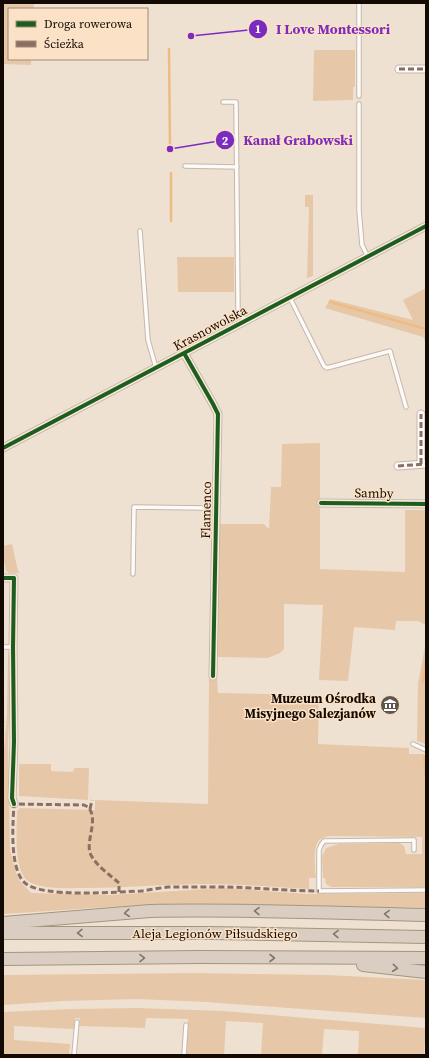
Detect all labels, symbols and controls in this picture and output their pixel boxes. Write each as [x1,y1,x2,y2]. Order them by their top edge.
legend [8,8,148,60]
text: Droga rowerowa [44,16,133,32]
callout: I Love Montessori [248,16,398,42]
text: I Love Montessori [276,19,391,39]
text: 1 [255,21,261,37]
text: Ścieżka [44,36,85,52]
callout: Kanał Grabowski [215,127,361,153]
text: Kanał Grabowski [243,130,353,150]
text: 2 [222,133,229,149]
street label: Krasnowolska [170,301,250,355]
street label: Flamenco [197,481,215,539]
street label: Samby [354,484,394,502]
place label: Muzeum Ośrodka Misyjnego Salezjanów [245,690,377,722]
museum icon: Muzeum Ośrodka Misyjnego Salezjanów [379,694,401,716]
one-way arrow [254,907,260,915]
one-way arrow [124,908,130,917]
one-way arrow [384,910,390,918]
street label: Aleja Legionów Piłsudskiego [132,925,298,942]
one-way arrow [77,929,83,937]
one-way arrow [333,930,339,939]
one-way arrow [139,954,145,962]
one-way arrow [269,954,275,962]
one-way arrow [392,964,398,973]

